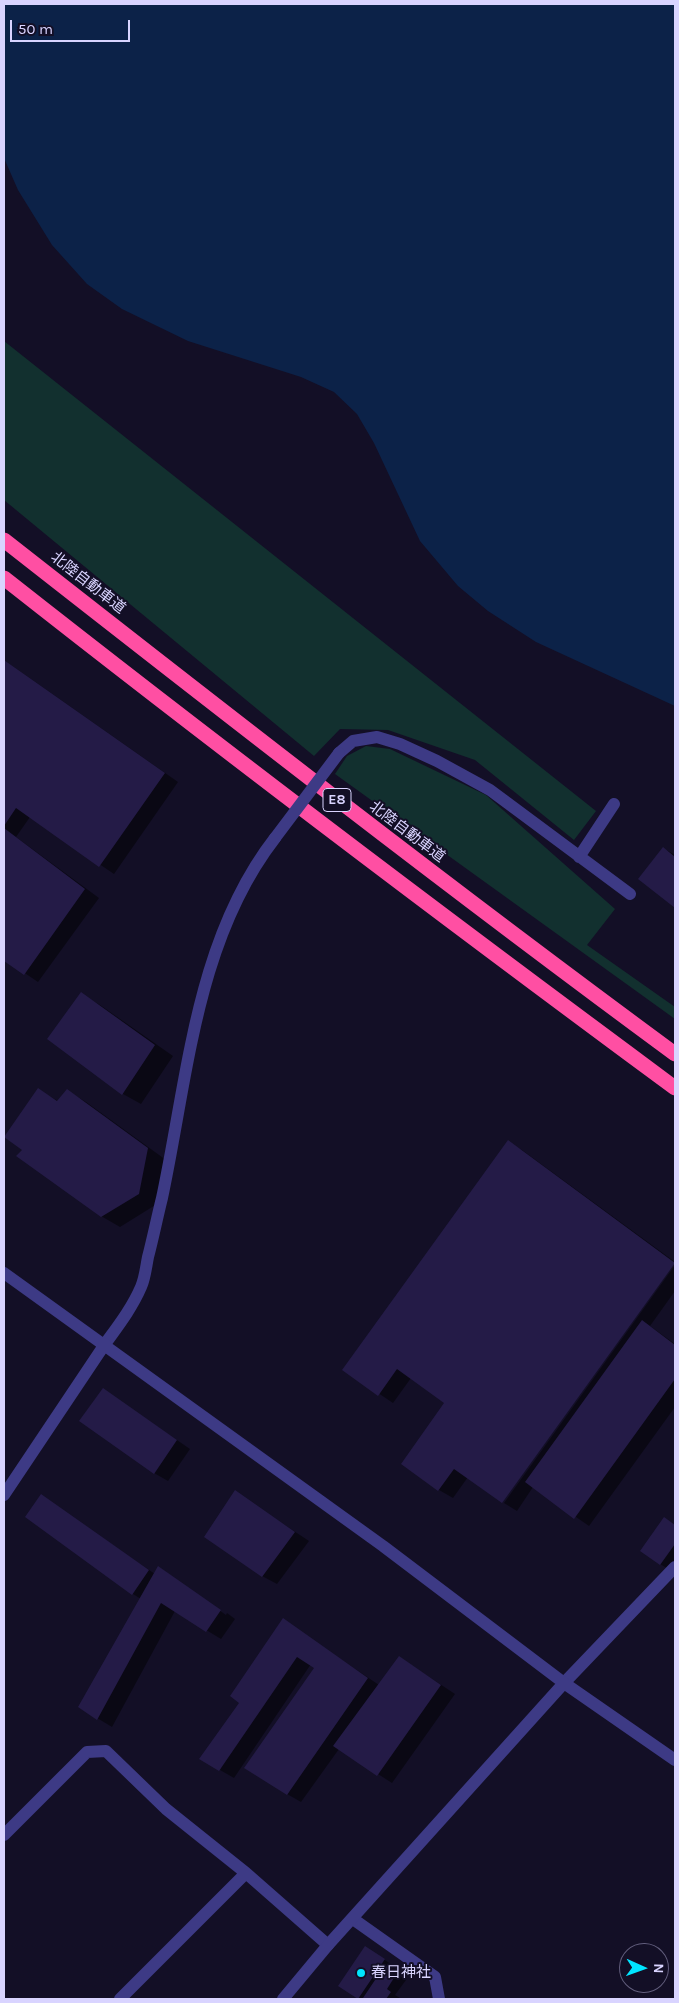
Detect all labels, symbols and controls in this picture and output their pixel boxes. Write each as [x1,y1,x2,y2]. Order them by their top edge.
scale bar [12,10,132,42]
text: 50 m [18,20,53,38]
street label: 北陸自動車道 [47,548,129,618]
road number: E8 [323,788,351,812]
street label: 北陸自動車道 [366,798,448,866]
north arrow [619,1943,669,1993]
text: N [650,1963,667,1974]
place label: 春日神社 [371,1964,431,1982]
marker: 春日神社 [355,1967,367,1979]

